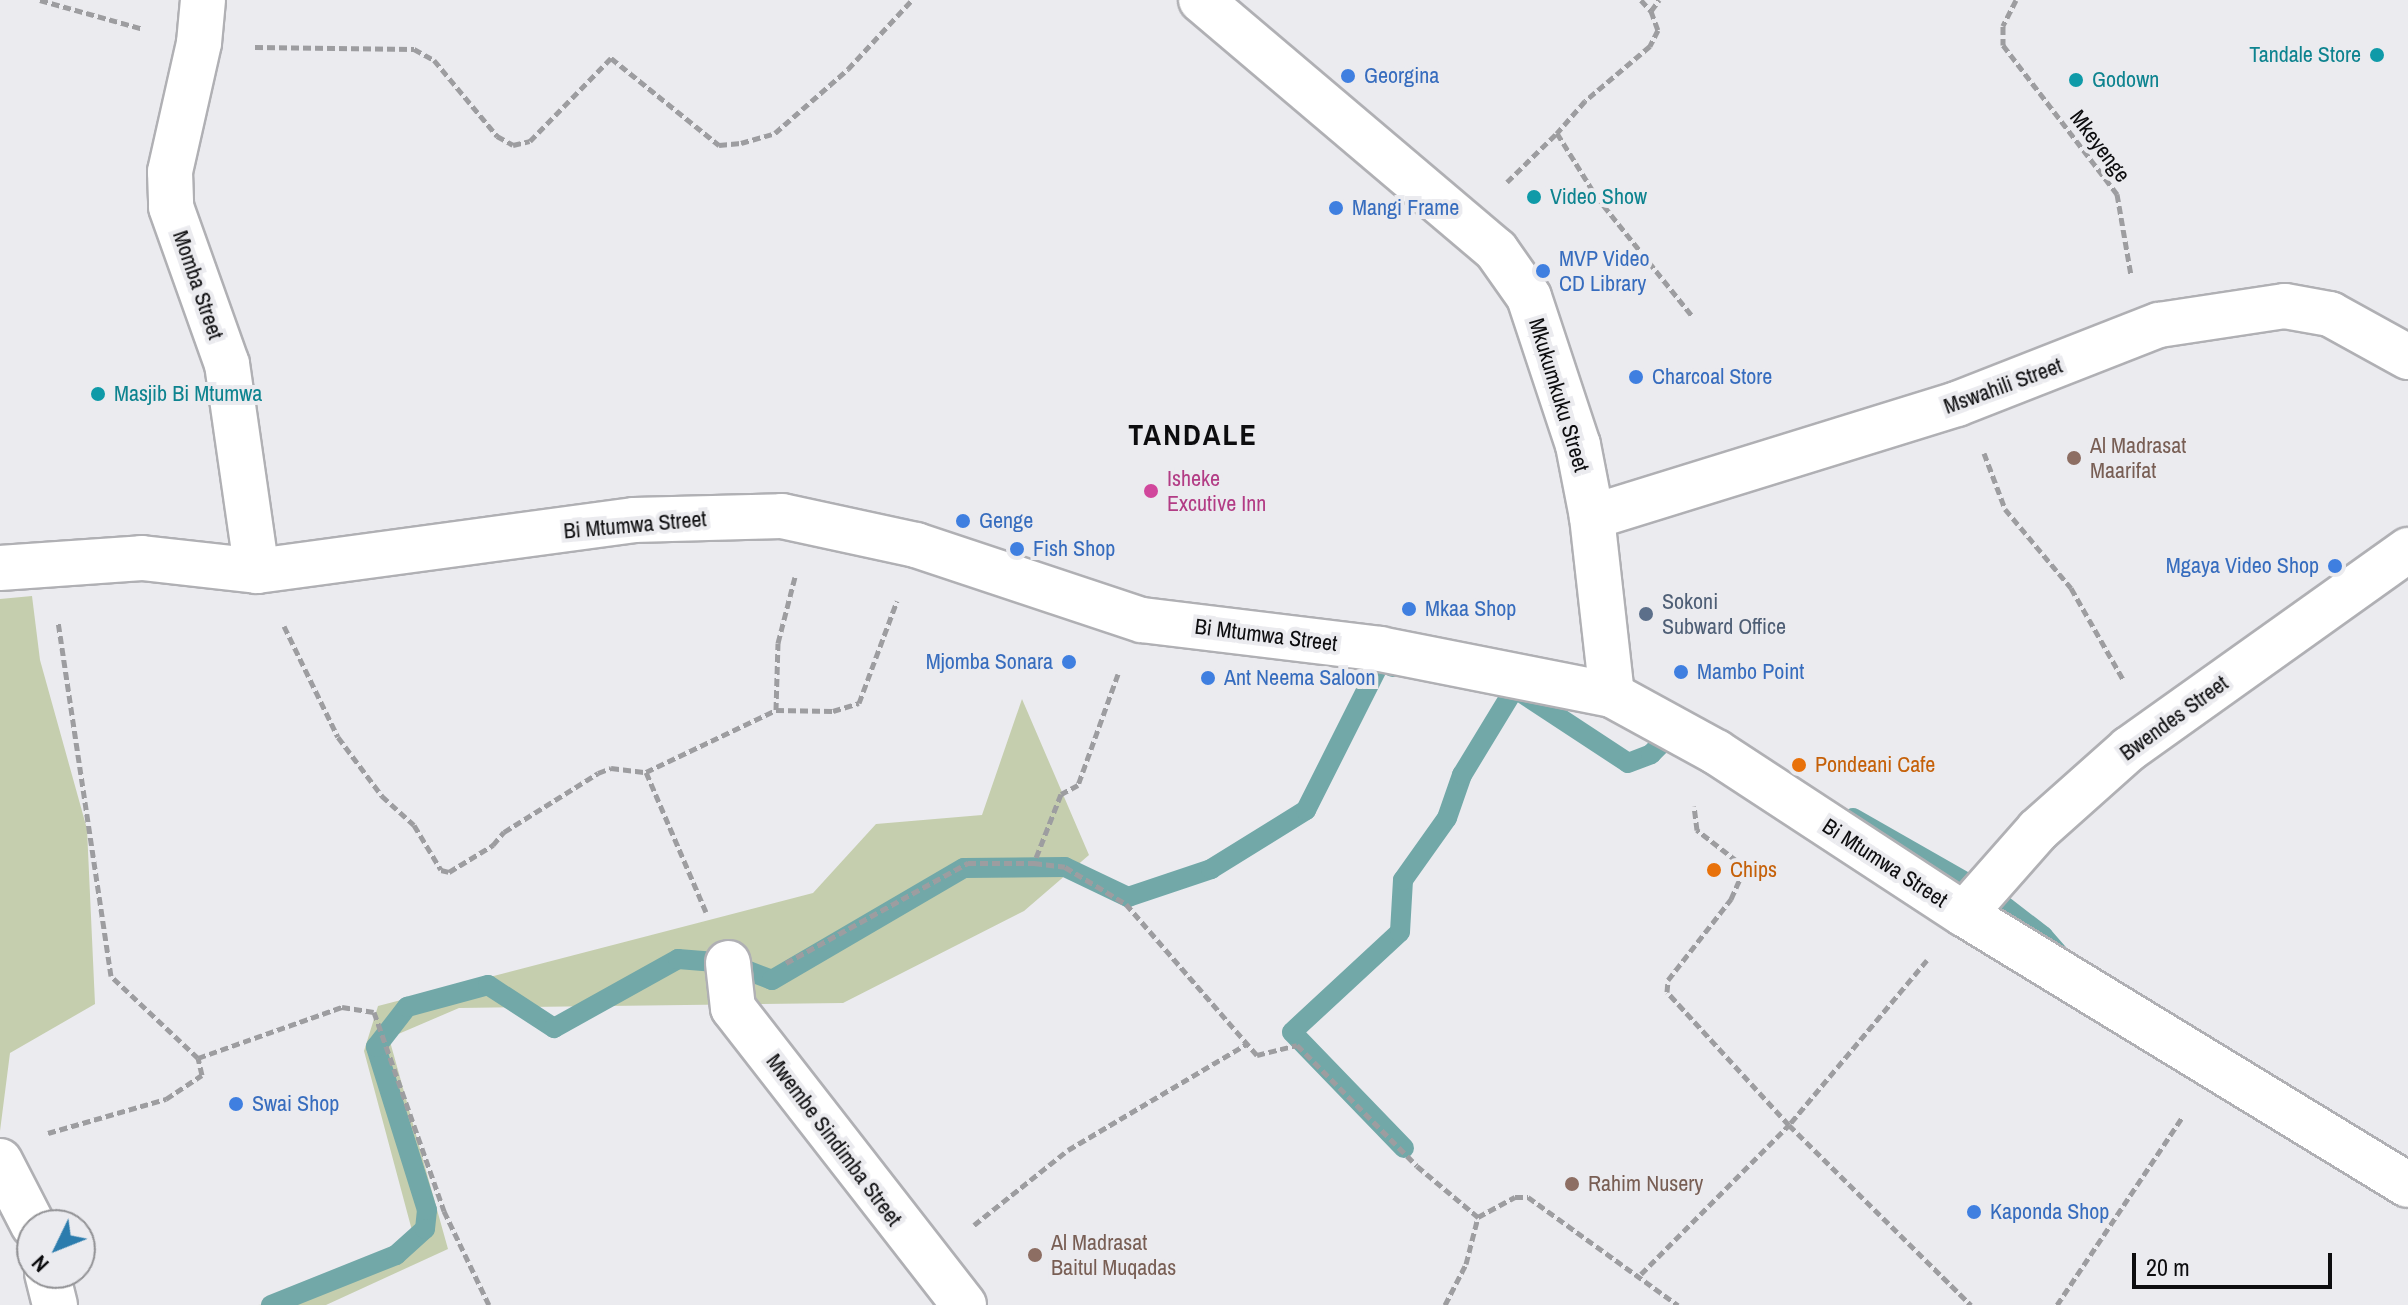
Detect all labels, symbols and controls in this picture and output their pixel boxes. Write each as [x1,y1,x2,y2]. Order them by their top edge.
place label: Tandale Store [2249,42,2361,68]
marker: Tandale Store [2368,46,2386,64]
place label: Georgina [1364,63,1439,89]
marker: Georgina [1339,67,1357,85]
place label: Godown [2092,67,2159,93]
marker: Godown [2067,71,2085,89]
street label: Mkeyenge [2064,105,2136,187]
place label: Video Show [1550,184,1647,210]
marker: Video Show [1525,188,1543,206]
place label: Mangi Frame [1352,195,1459,221]
marker: Mangi Frame [1327,199,1345,217]
street label: Momba Street [167,227,229,343]
place label: MVP Video CD Library [1559,245,1650,296]
marker: MVP Video CD Library [1534,262,1552,280]
street label: Mkukumkuku Street [1523,315,1595,475]
street label: Mswahili Street [1940,352,2066,420]
place label: Charcoal Store [1652,364,1772,390]
marker: Charcoal Store [1627,368,1645,386]
place label: Masjib Bi Mtumwa [114,381,262,407]
marker: Masjib Bi Mtumwa [89,385,107,403]
district label: TANDALE [1128,416,1258,452]
place label: Al Madrasat Maarifat [2090,432,2186,484]
marker: Al Madrasat Maarifat [2065,449,2083,467]
place label: Isheke Excutive Inn [1167,465,1266,516]
marker: Isheke Excutive Inn [1142,482,1160,500]
street label: Bi Mtumwa Street [562,506,708,544]
place label: Genge [979,508,1033,534]
marker: Genge [954,512,972,530]
place label: Fish Shop [1033,536,1115,562]
marker: Fish Shop [1008,540,1026,558]
place label: Mgaya Video Shop [2166,553,2319,579]
marker: Mgaya Video Shop [2326,557,2344,575]
place label: Sokoni Subward Office [1662,588,1786,640]
place label: Mkaa Shop [1425,596,1516,622]
marker: Mkaa Shop [1400,600,1418,618]
marker: Sokoni Subward Office [1637,605,1655,623]
street label: Bi Mtumwa Street [1193,613,1339,657]
place label: Mjomba Sonara [926,649,1053,675]
marker: Mjomba Sonara [1060,653,1078,671]
place label: Mambo Point [1697,659,1804,685]
marker: Mambo Point [1672,663,1690,681]
place label: Ant Neema Saloon [1224,665,1375,691]
marker: Ant Neema Saloon [1199,669,1217,687]
street label: Bwendes Street [2115,670,2233,766]
place label: Pondeani Cafe [1815,752,1935,778]
marker: Pondeani Cafe [1790,756,1808,774]
street label: Bi Mtumwa Street [1818,813,1952,913]
place label: Chips [1730,857,1777,883]
marker: Chips [1705,861,1723,879]
street label: Mwembe Sindimba Street [761,1049,907,1231]
place label: Swai Shop [252,1091,339,1117]
marker: Swai Shop [227,1095,245,1113]
place label: Rahim Nusery [1588,1171,1703,1197]
marker: Rahim Nusery [1563,1175,1581,1193]
place label: Kaponda Shop [1990,1199,2109,1225]
marker: Kaponda Shop [1965,1203,1983,1221]
north arrow [16,1209,96,1289]
place label: Al Madrasat Baitul Muqadas [1051,1229,1176,1280]
scale bar [2136,1237,2336,1287]
marker: Al Madrasat Baitul Muqadas [1026,1246,1044,1264]
text: N [24,1249,55,1279]
text: 20 m [2146,1251,2190,1283]

